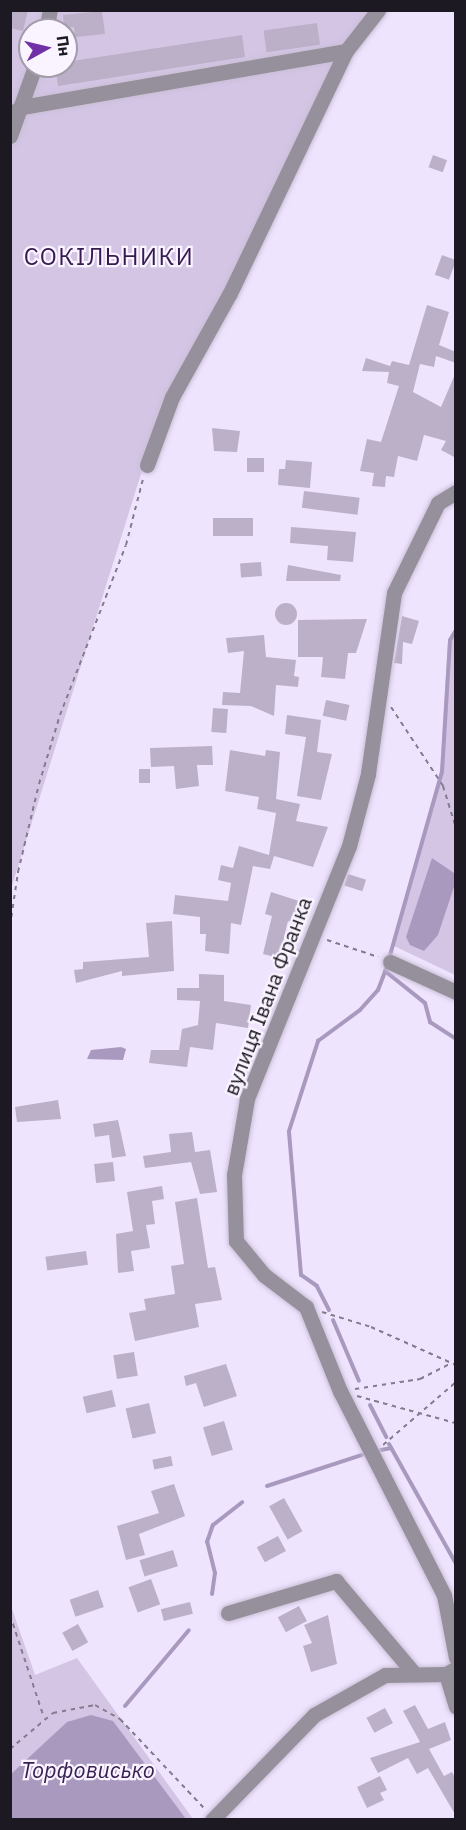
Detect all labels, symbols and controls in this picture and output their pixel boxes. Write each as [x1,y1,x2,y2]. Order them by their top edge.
north arrow [18,18,78,78]
text: Пн [52,34,75,58]
district label: СОКІЛЬНИКИ [24,243,194,271]
street label: вулиця Івана Франка [218,893,316,1099]
water label: Торфовисько [21,1757,155,1783]

